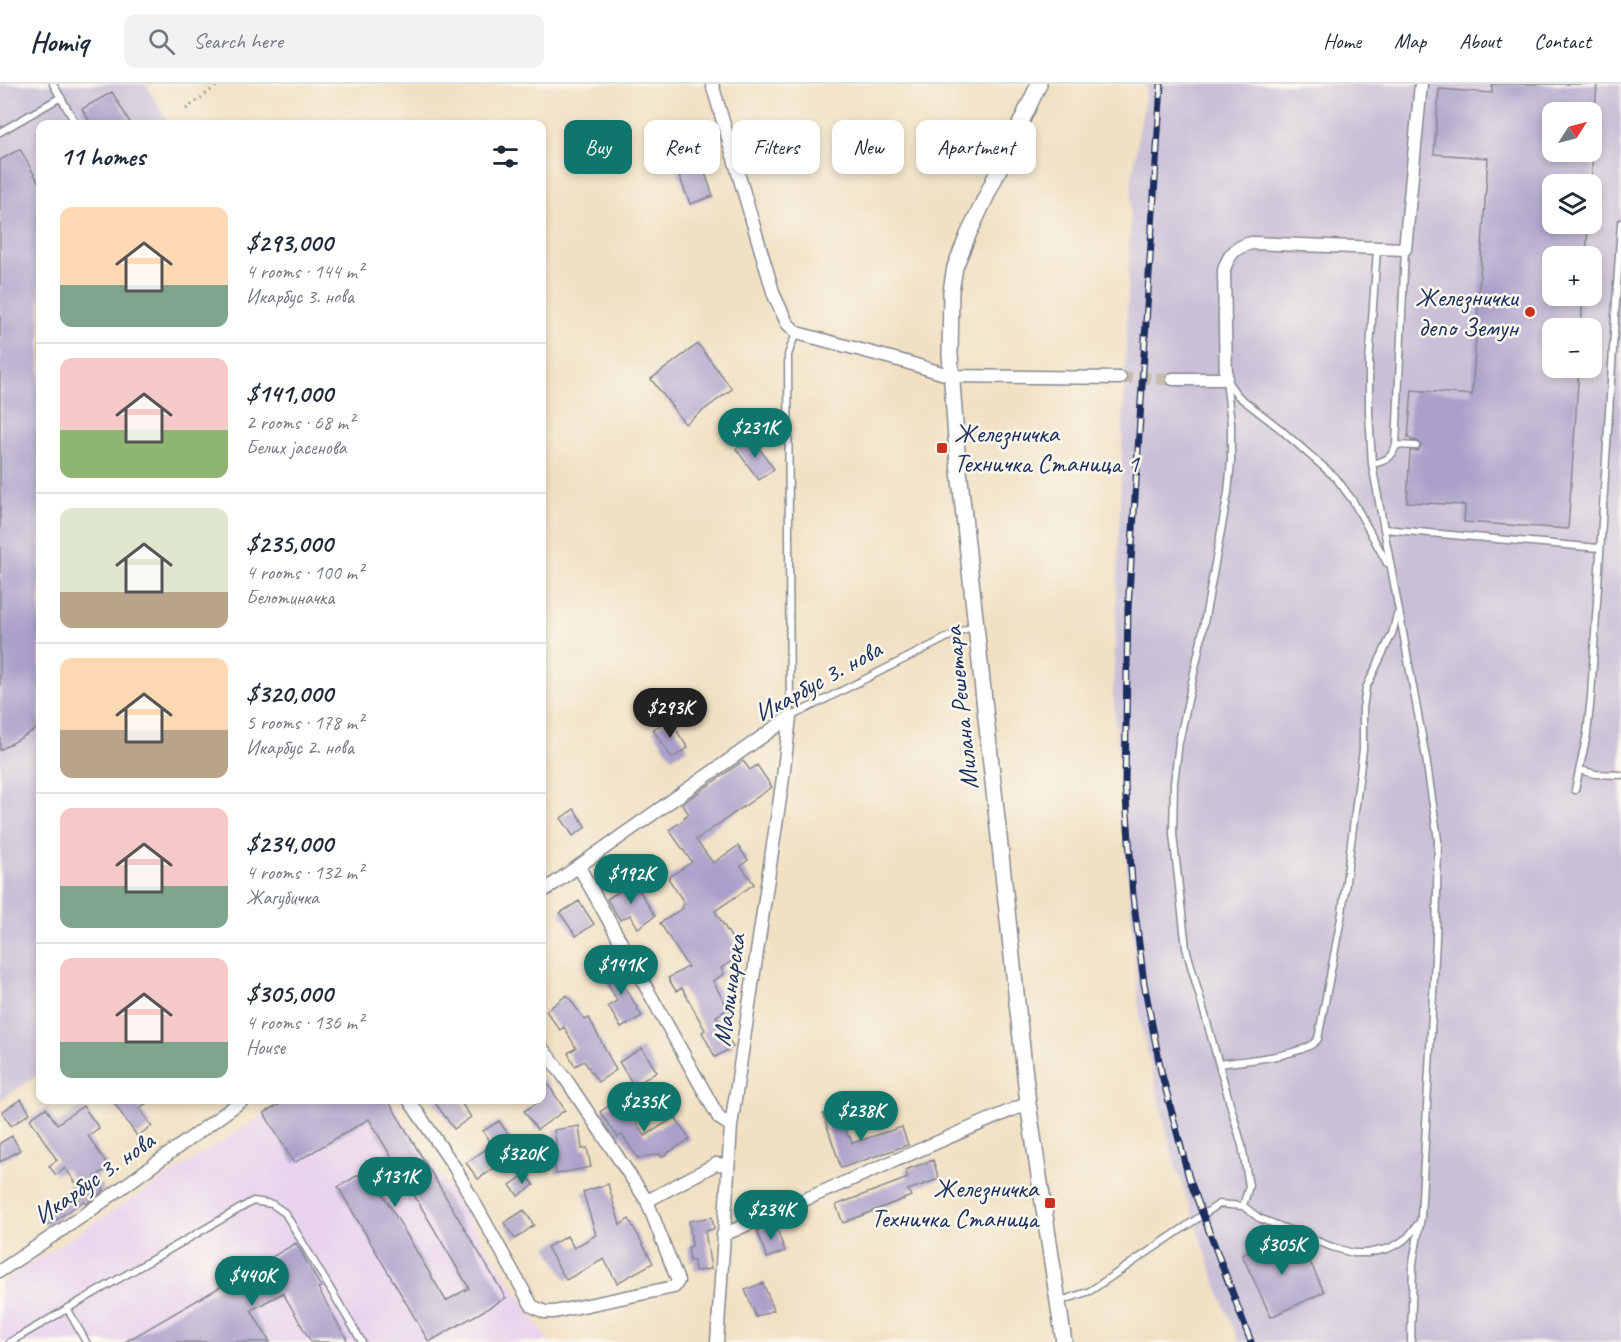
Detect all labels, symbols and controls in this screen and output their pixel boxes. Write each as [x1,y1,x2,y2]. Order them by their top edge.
search box [124,14,544,68]
text: Homiq [30,24,88,59]
icon: search [145,25,178,58]
text: Search here [193,27,283,55]
text: Home [1323,28,1361,54]
text: Map [1394,28,1426,54]
text: About [1459,28,1501,54]
text: Contact [1534,28,1591,54]
north arrow [1542,102,1602,162]
map controls [1542,102,1602,378]
chip: Buy [564,120,632,174]
chip: Rent [644,120,720,174]
chip: Filters [732,120,820,174]
chip: New [832,120,904,174]
chip: Apartment [916,120,1036,174]
text: 11 homes [60,140,145,173]
icon: filters [489,140,522,173]
button: layers [1542,174,1602,234]
text: $293,000 [246,226,333,259]
icon: home [108,231,180,303]
button: + [1542,246,1602,306]
text: 4 rooms · 144 m² [246,259,363,284]
place label: Железнички депо Земун [1415,281,1519,344]
text: Икарбус 3. нова [246,284,354,309]
marker: Железнички депо Земун [1523,305,1537,319]
button: − [1542,318,1602,378]
text: $141,000 [246,377,333,410]
icon: home [108,382,180,454]
pin: $231K [713,408,797,459]
text: 2 rooms · 68 m² [246,410,354,435]
text: $231K [732,415,778,440]
place label: Железничка Техничка Станица 1 [954,417,1140,480]
text: Белих јасенова [246,435,346,460]
marker: Железничка Техничка Станица 1 [935,441,949,455]
text: $235,000 [246,527,333,560]
icon: home [108,532,180,604]
text: 4 rooms · 100 m² [246,560,363,585]
text: Белотиначка [246,585,334,610]
street label: Милана Решетара [936,623,986,791]
street label: Икарбус 3. нова [749,632,889,729]
text: $320,000 [246,677,333,710]
icon: home [108,682,180,754]
pin: $293K [628,688,712,739]
text: $293K [647,695,693,720]
text: 5 rooms · 178 m² [246,710,363,735]
text: Икарбус 2. нова [246,735,354,760]
text: $234,000 [246,827,333,860]
icon: home [108,832,180,904]
pin: $192K [589,854,673,905]
text: 4 rooms · 132 m² [246,860,363,885]
text: $192K [608,861,654,886]
text: Жагубичка [246,885,319,910]
street label: Малинарска [705,930,753,1048]
pin: $141K [579,945,663,996]
text: $141K [598,952,644,977]
text: $305,000 [246,977,333,1010]
icon: home [108,982,180,1054]
text: 4 rooms · 136 m² [246,1010,363,1035]
text: House [246,1035,285,1060]
pin: $235K [602,1082,686,1133]
text: $235K [621,1089,667,1114]
pin: $238K [819,1091,903,1142]
text: $238K [838,1098,884,1123]
street label: Икарбус 3. нова [27,1123,162,1232]
pin: $320K [480,1134,564,1185]
text: $320K [499,1141,545,1166]
pin: $131K [353,1157,437,1208]
text: $131K [372,1164,418,1189]
place label: Железничка Техничка Станица [871,1172,1040,1235]
pin: $234K [729,1190,813,1241]
marker: Железничка Техничка Станица [1043,1196,1057,1210]
text: $234K [748,1197,794,1222]
pin: $305K [1240,1225,1324,1276]
text: $305K [1259,1232,1305,1257]
pin: $440K [210,1256,294,1307]
text: $440K [229,1263,275,1288]

